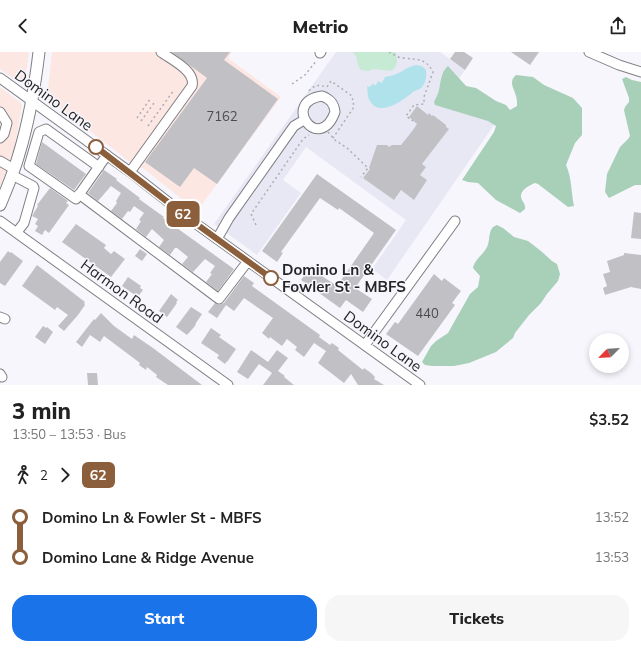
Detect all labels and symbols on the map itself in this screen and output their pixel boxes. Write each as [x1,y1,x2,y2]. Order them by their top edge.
street label: Domino Lane [11,65,97,135]
house number: 7162 [206,108,238,124]
unlabelled marker [88,139,104,155]
line badge: 62 [165,201,201,227]
street label: Harmon Road [77,255,167,327]
place label: Domino Ln & Fowler St - MBFS [282,260,406,296]
marker: Domino Ln & Fowler St - MBFS [263,270,279,286]
house number: 440 [415,305,439,321]
street label: Domino Lane [340,306,426,376]
north arrow [589,333,629,373]

